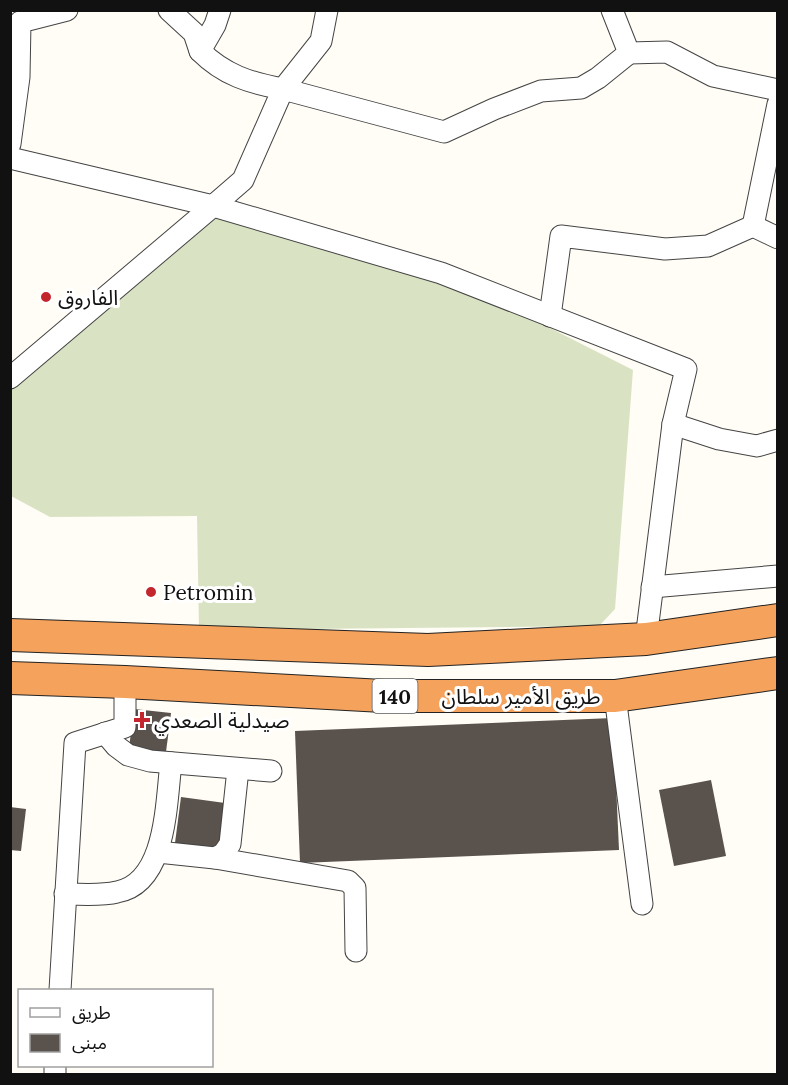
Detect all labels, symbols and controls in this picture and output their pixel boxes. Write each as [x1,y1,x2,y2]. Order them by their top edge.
place label: الفاروق [58,284,118,311]
marker: الفاروق [39,290,53,304]
place label: Petromin [163,579,254,606]
marker: Petromin [144,585,158,599]
road number: 140 [372,679,418,713]
street label: طريق الأمير سلطان [442,683,600,710]
place label: صيدلية الصعدي [154,707,289,736]
marker: صيدلية الصعدي [135,713,149,727]
legend [18,989,213,1067]
text: طريق [72,1001,111,1024]
text: مبنى [72,1031,107,1054]

